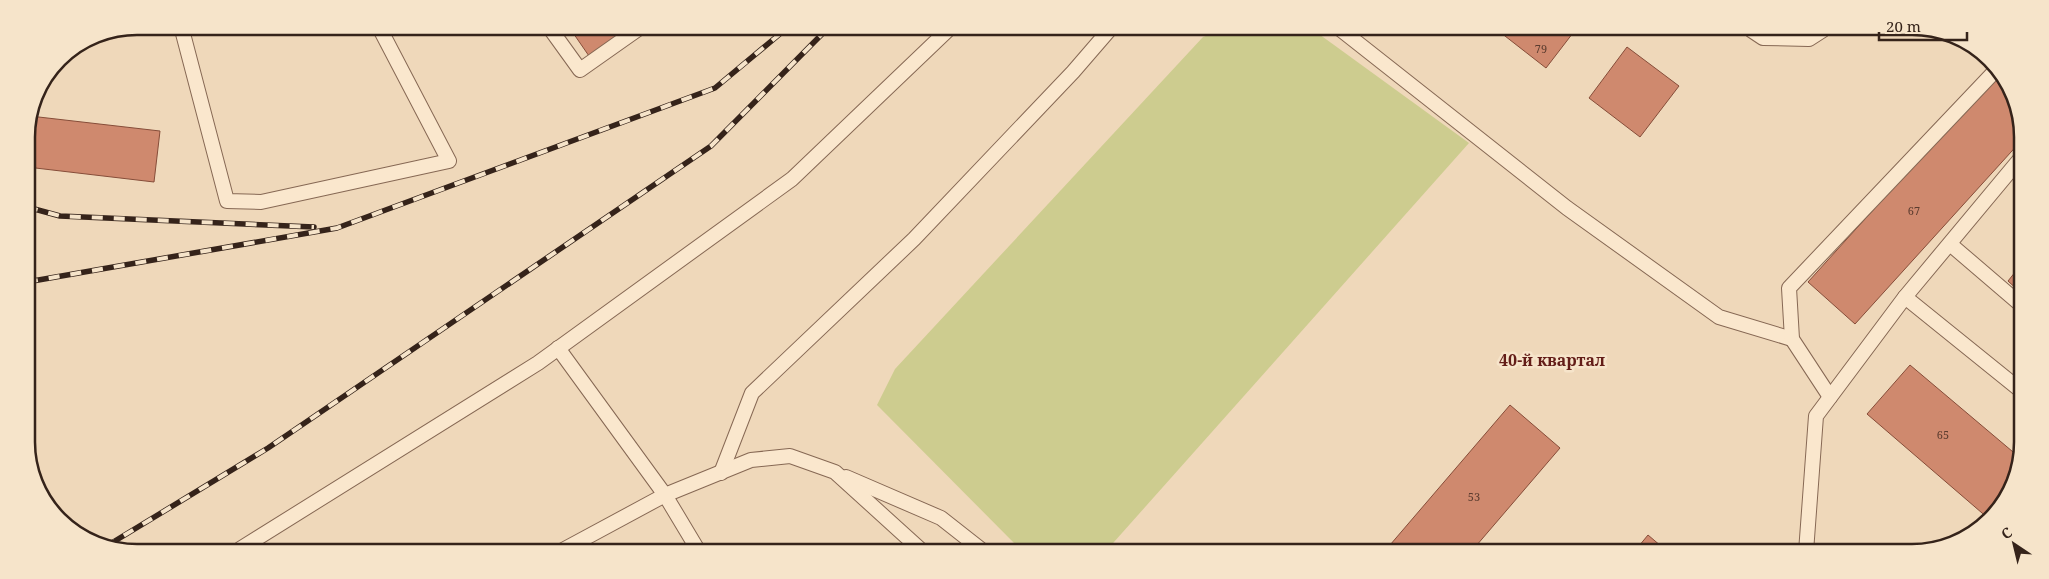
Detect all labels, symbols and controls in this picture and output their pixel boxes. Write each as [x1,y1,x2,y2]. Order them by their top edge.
scale bar [1879,10,1966,42]
text: 20 m [1886,16,1921,36]
house number: 79 [1535,41,1547,56]
house number: 67 [1908,203,1920,218]
district label: 40-й квартал [1499,349,1605,371]
house number: 65 [1937,427,1949,442]
house number: 53 [1468,489,1480,504]
north arrow [1989,519,2039,569]
text: С [1997,523,2015,543]

